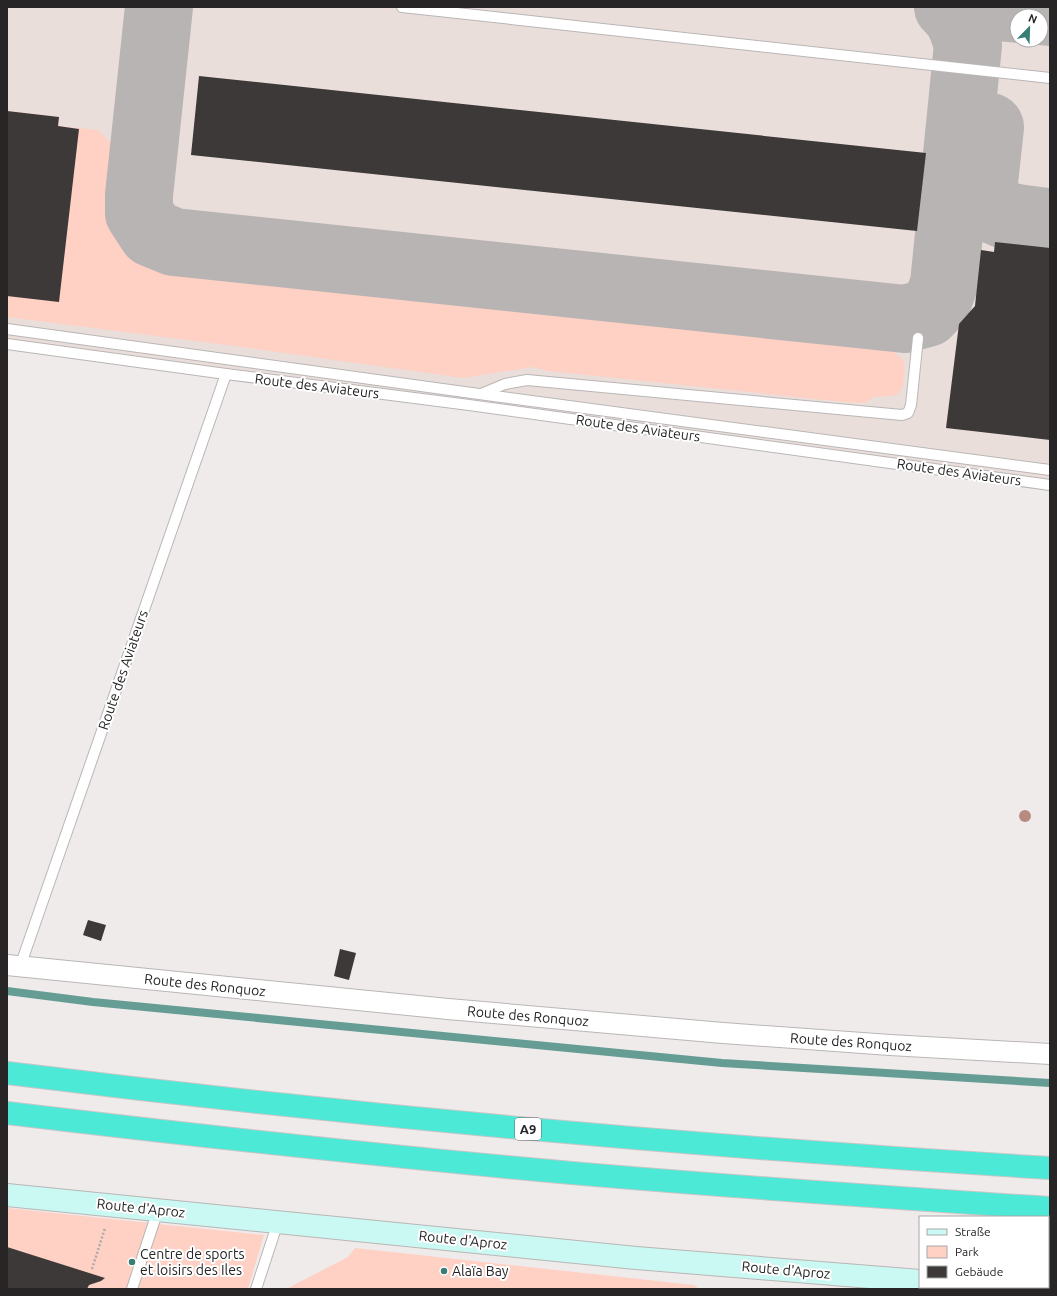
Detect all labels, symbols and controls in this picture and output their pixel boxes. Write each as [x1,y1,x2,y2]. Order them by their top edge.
north arrow [1009,8,1049,48]
text: N [1027,12,1039,26]
street label: Route des Aviateurs [254,370,380,402]
street label: Route des Aviateurs [575,411,701,445]
street label: Route des Aviateurs [896,455,1022,489]
street label: Route des Aviateurs [95,608,151,732]
street label: Route des Ronquoz [143,971,267,999]
street label: Route des Ronquoz [467,1003,589,1029]
street label: Route des Ronquoz [790,1030,912,1054]
road number: A9 [515,1118,541,1140]
street label: Route d'Aproz [96,1195,186,1221]
legend [919,1216,1049,1288]
text: Straße [955,1225,991,1238]
street label: Route d'Aproz [418,1227,508,1253]
text: Park [955,1245,979,1258]
place label: Centre de sports et loisirs des Iles [140,1246,244,1278]
marker: Centre de sports et loisirs des Iles [127,1257,137,1267]
street label: Route d'Aproz [741,1258,831,1282]
place label: Alaïa Bay [452,1263,509,1279]
text: Gebäude [955,1265,1003,1278]
marker: Alaïa Bay [439,1266,449,1276]

